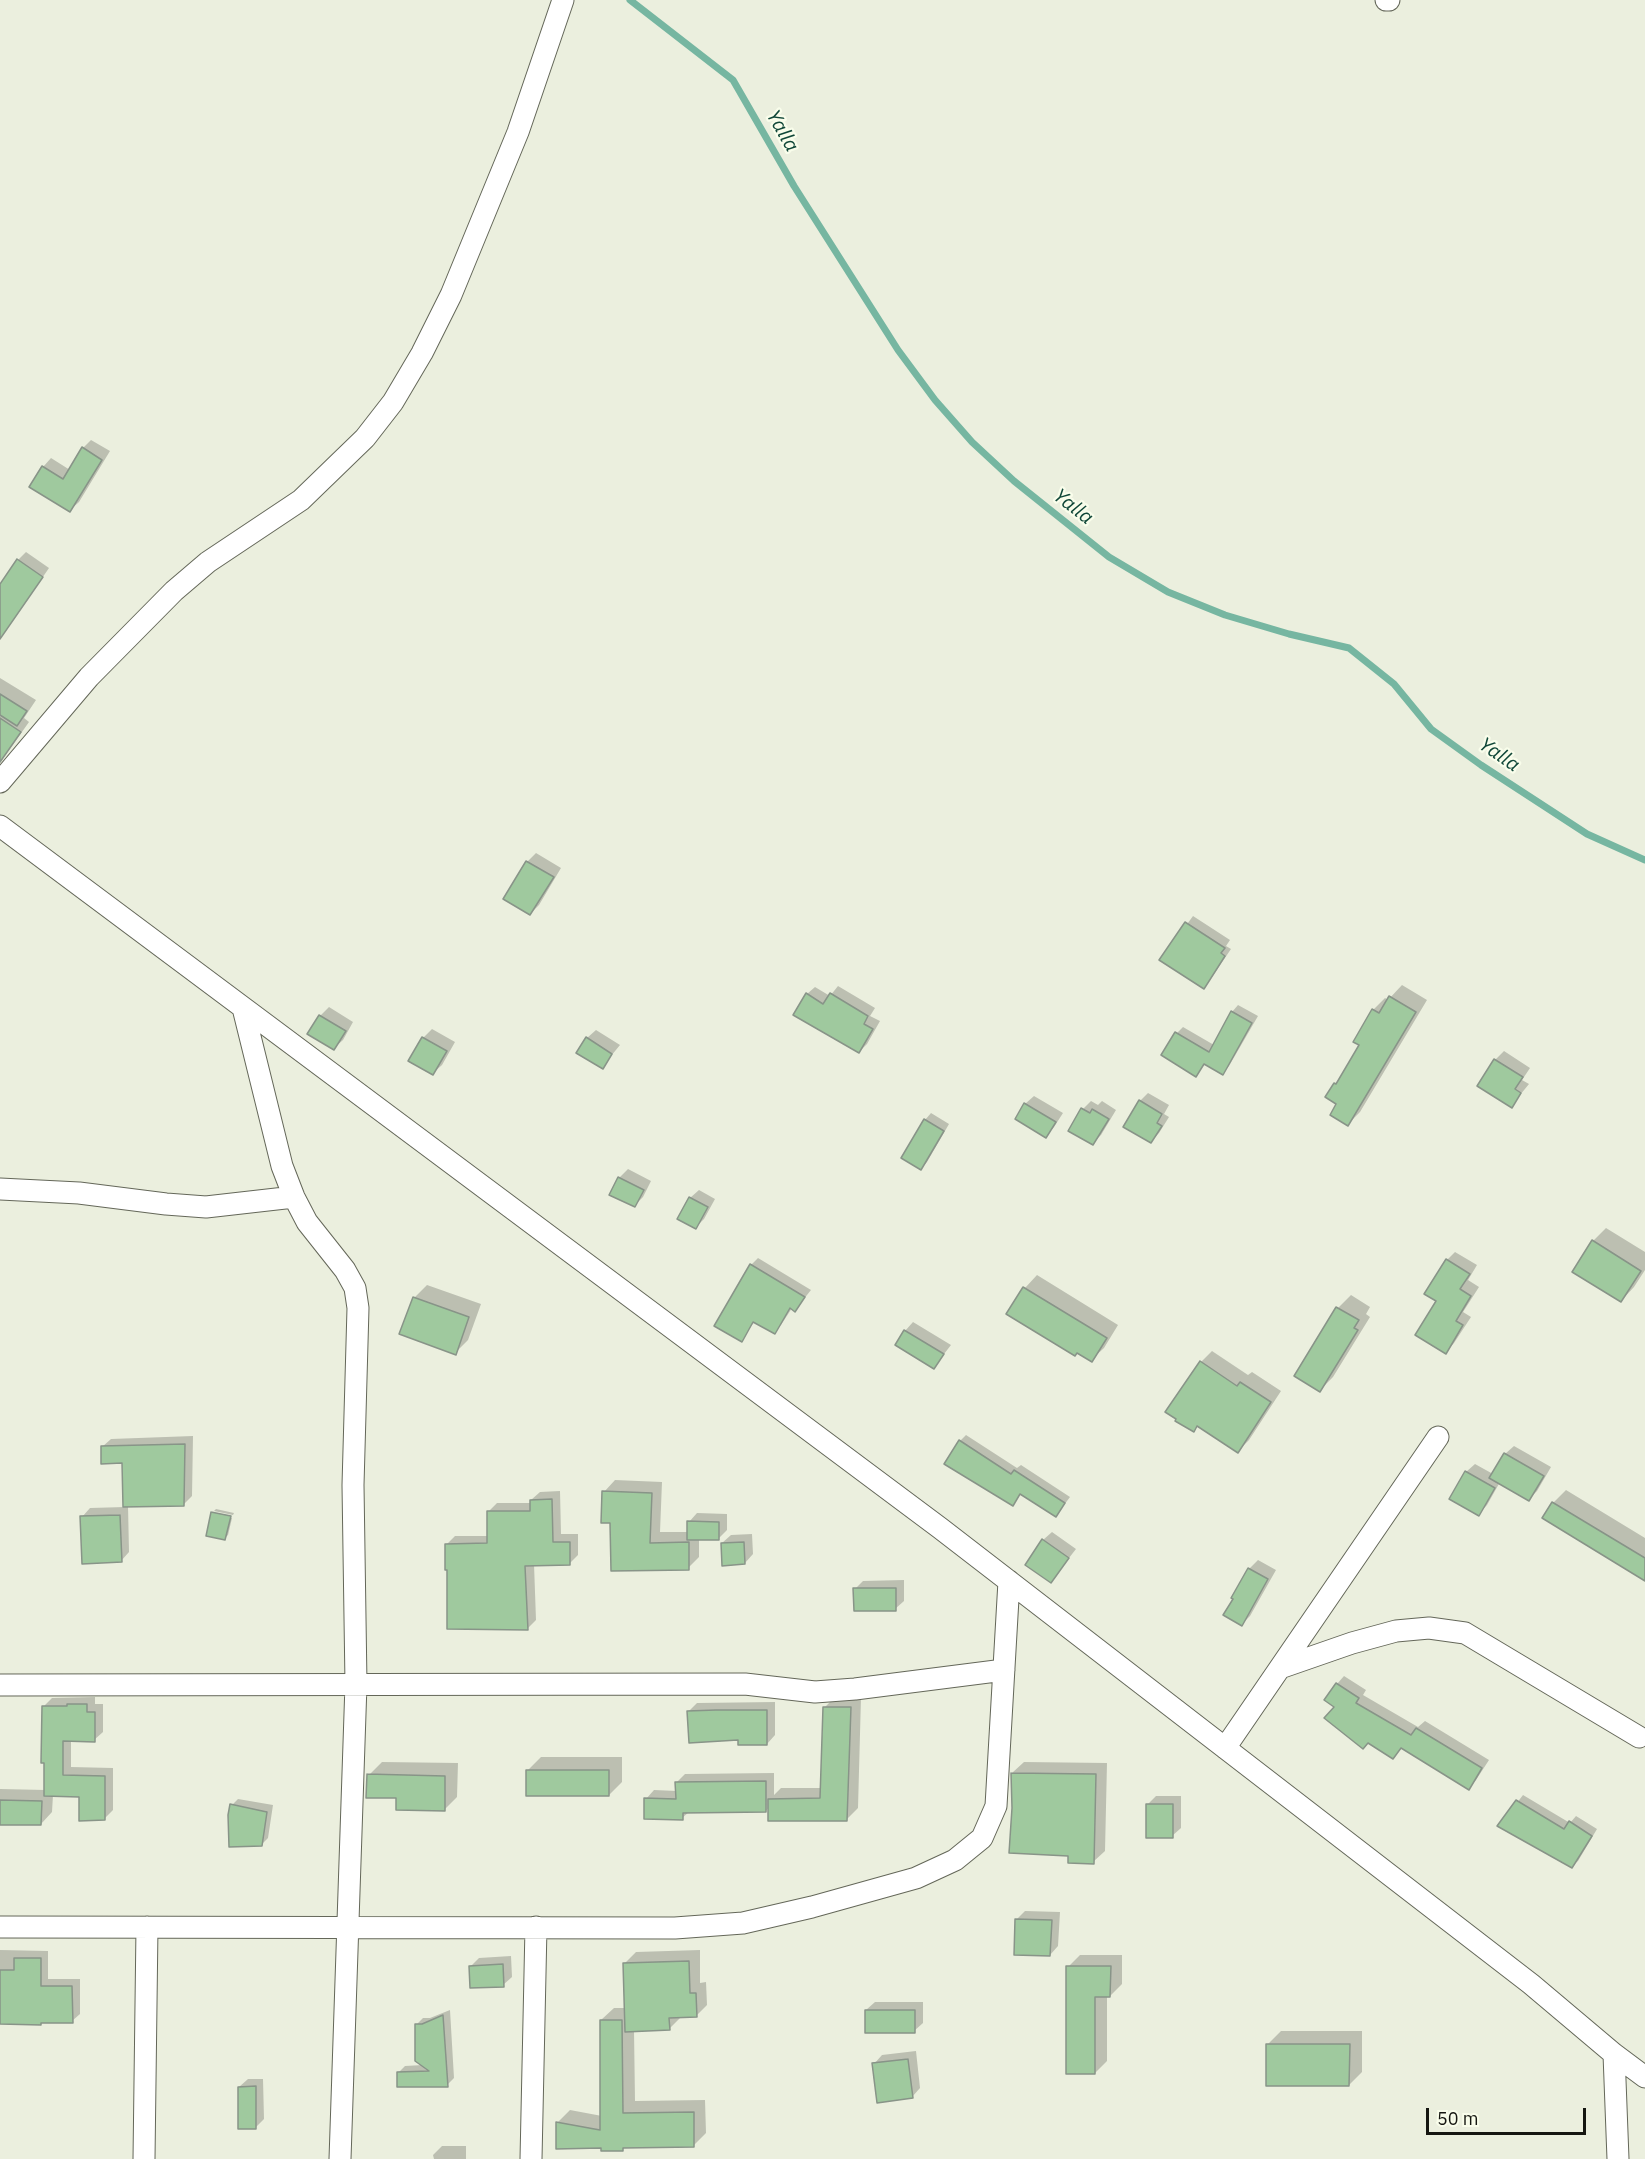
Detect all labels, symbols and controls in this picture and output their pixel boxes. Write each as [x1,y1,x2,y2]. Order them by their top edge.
water label: Yalla [761,106,803,156]
water label: Yalla [1048,484,1098,530]
water label: Yalla [1474,733,1524,777]
scale bar [1429,2096,1590,2134]
text: 50 m [1437,2107,1479,2130]

